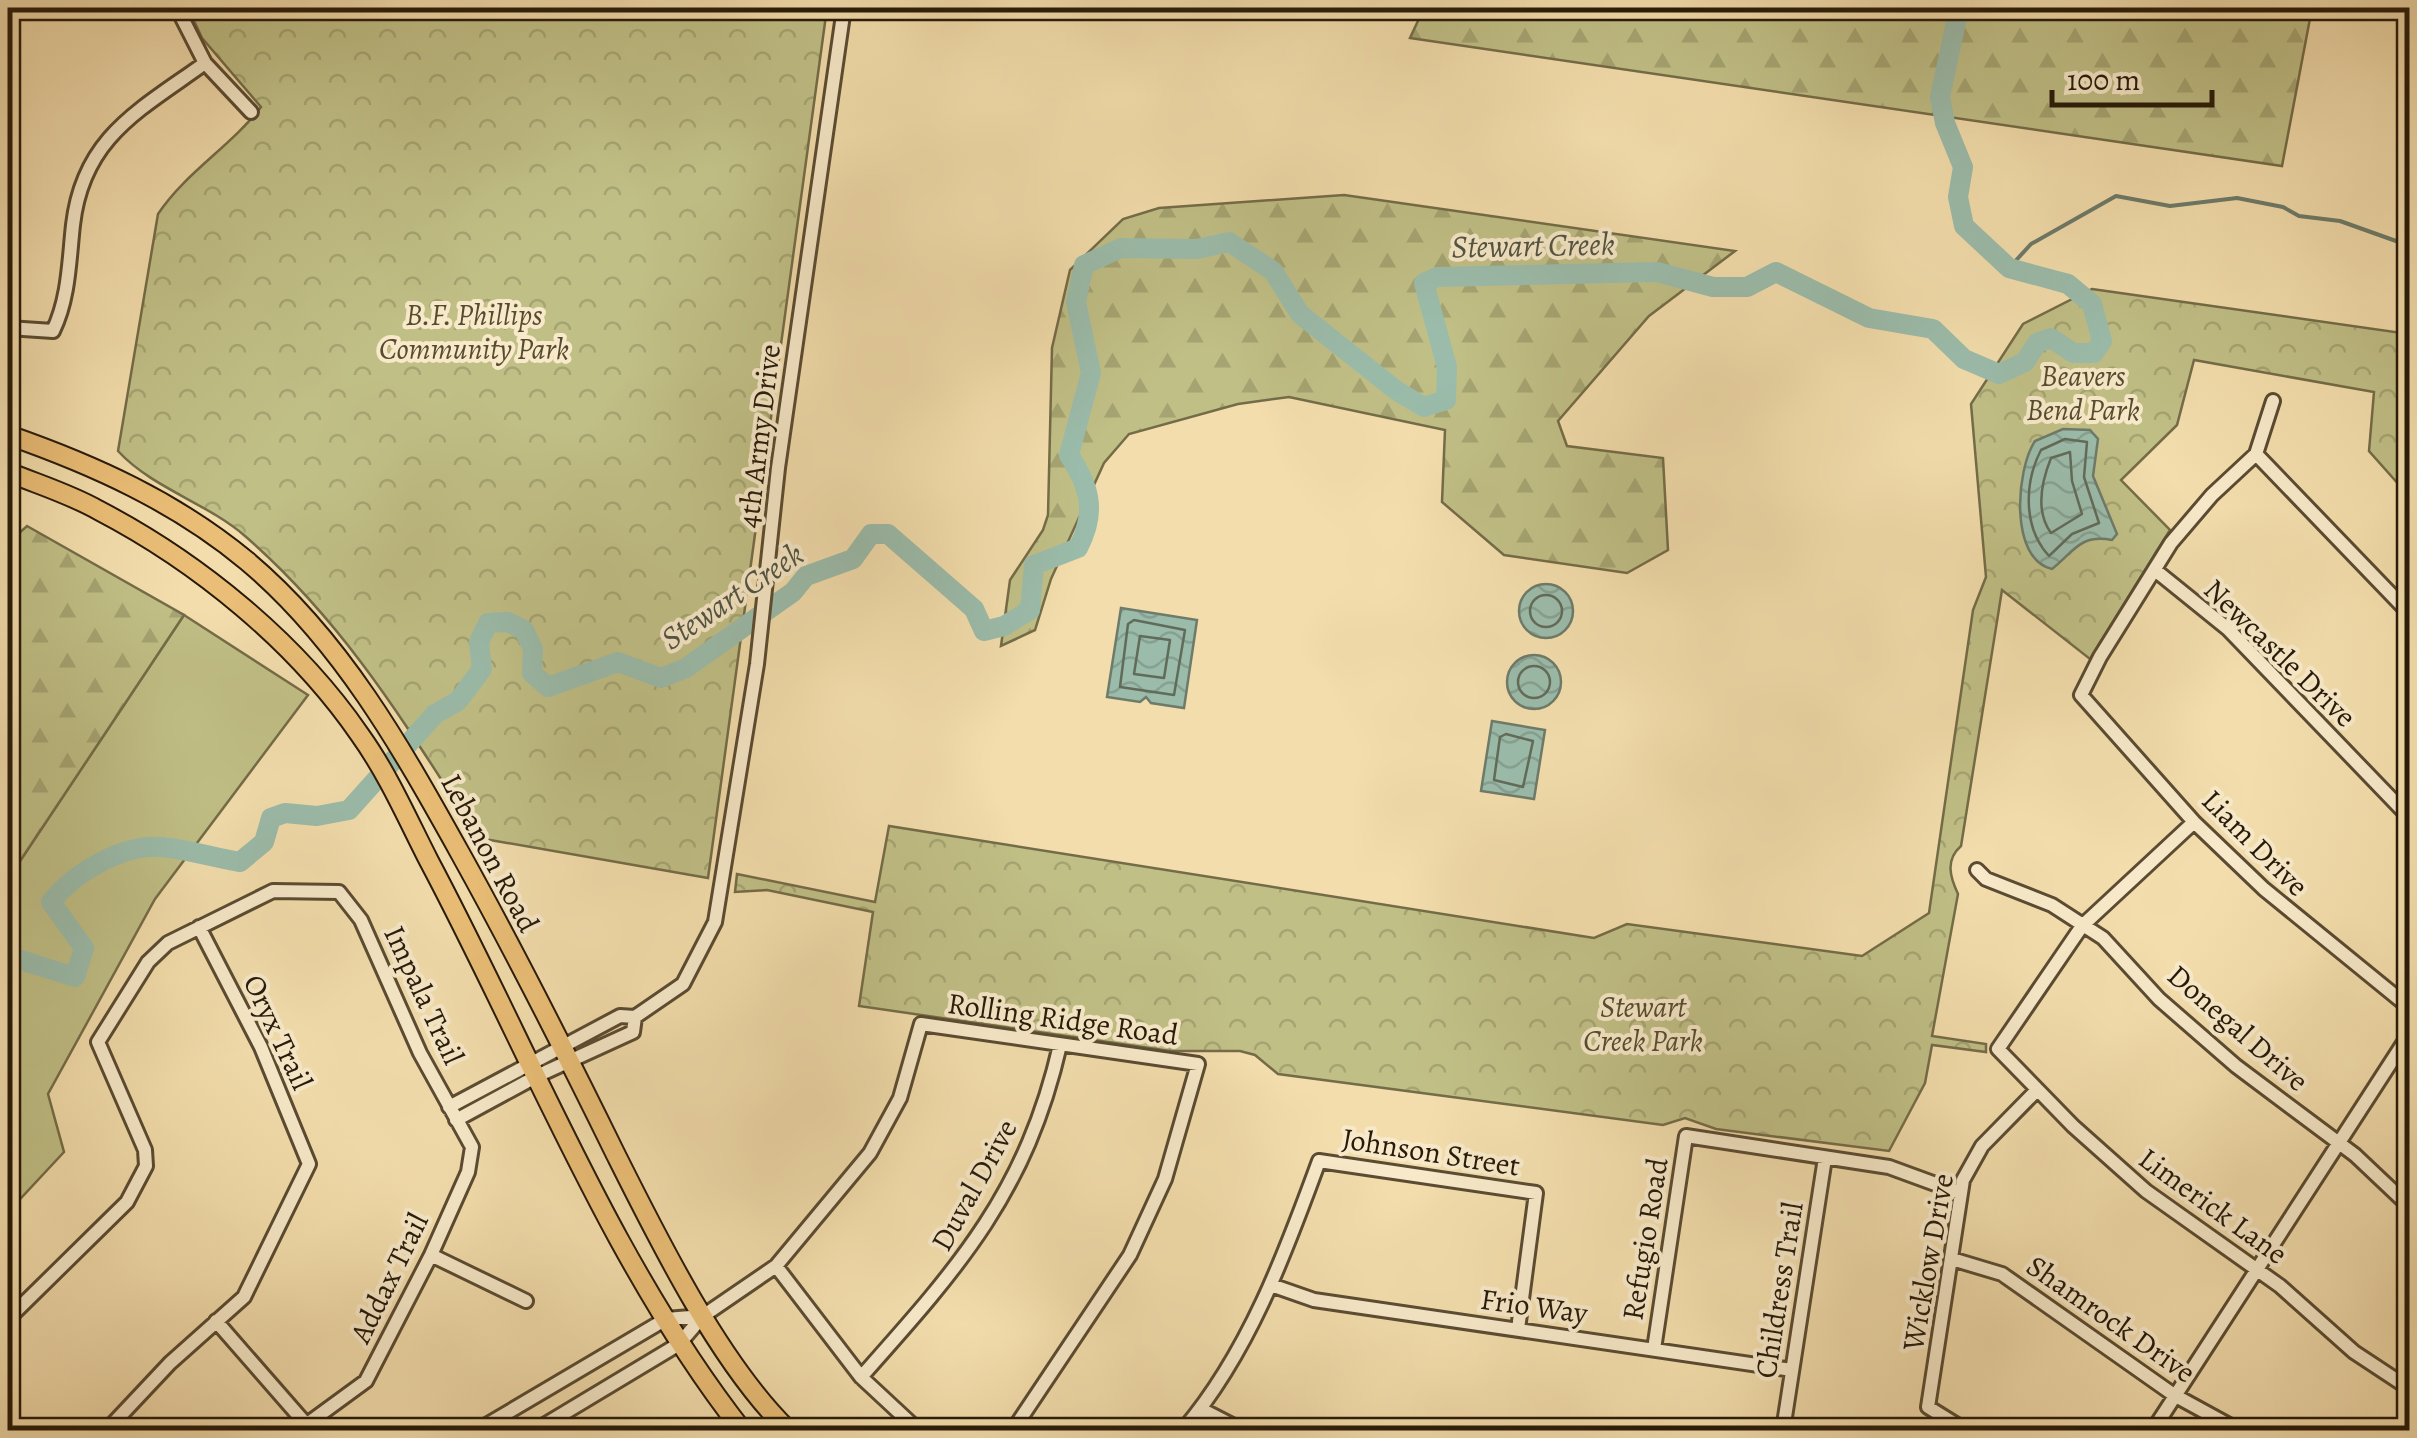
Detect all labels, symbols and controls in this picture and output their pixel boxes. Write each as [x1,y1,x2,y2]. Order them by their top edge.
scale bar [2052,45,2212,107]
text: 100 m [2067,60,2140,100]
water label: Stewart Creek [1451,222,1615,268]
park label: B.F. Phillips Community Park [379,295,569,369]
street label: 4th Army Drive [728,342,790,530]
park label: Beavers Bend Park [2026,356,2140,430]
water label: Stewart Creek [652,532,812,660]
street label: Newcastle Drive [2195,570,2365,736]
street label: Lebanon Road [431,767,549,940]
street label: Liam Drive [2193,781,2317,905]
street label: Impala Trail [374,919,474,1071]
street label: Donegal Drive [2159,956,2317,1100]
street label: Oryx Trail [234,968,322,1096]
street label: Rolling Ridge Road [945,983,1182,1055]
park label: Stewart Creek Park [1583,987,1703,1061]
street label: Duval Drive [921,1112,1027,1258]
street label: Johnson Street [1339,1118,1523,1186]
street label: Limerick Lane [2131,1138,2295,1274]
street label: Refugio Road [1612,1154,1678,1323]
street label: Wicklow Drive [1893,1170,1963,1355]
street label: Childress Trail [1745,1199,1813,1381]
street label: Addax Trail [340,1206,438,1351]
street label: Shamrock Drive [2019,1246,2203,1392]
street label: Frio Way [1478,1279,1591,1333]

